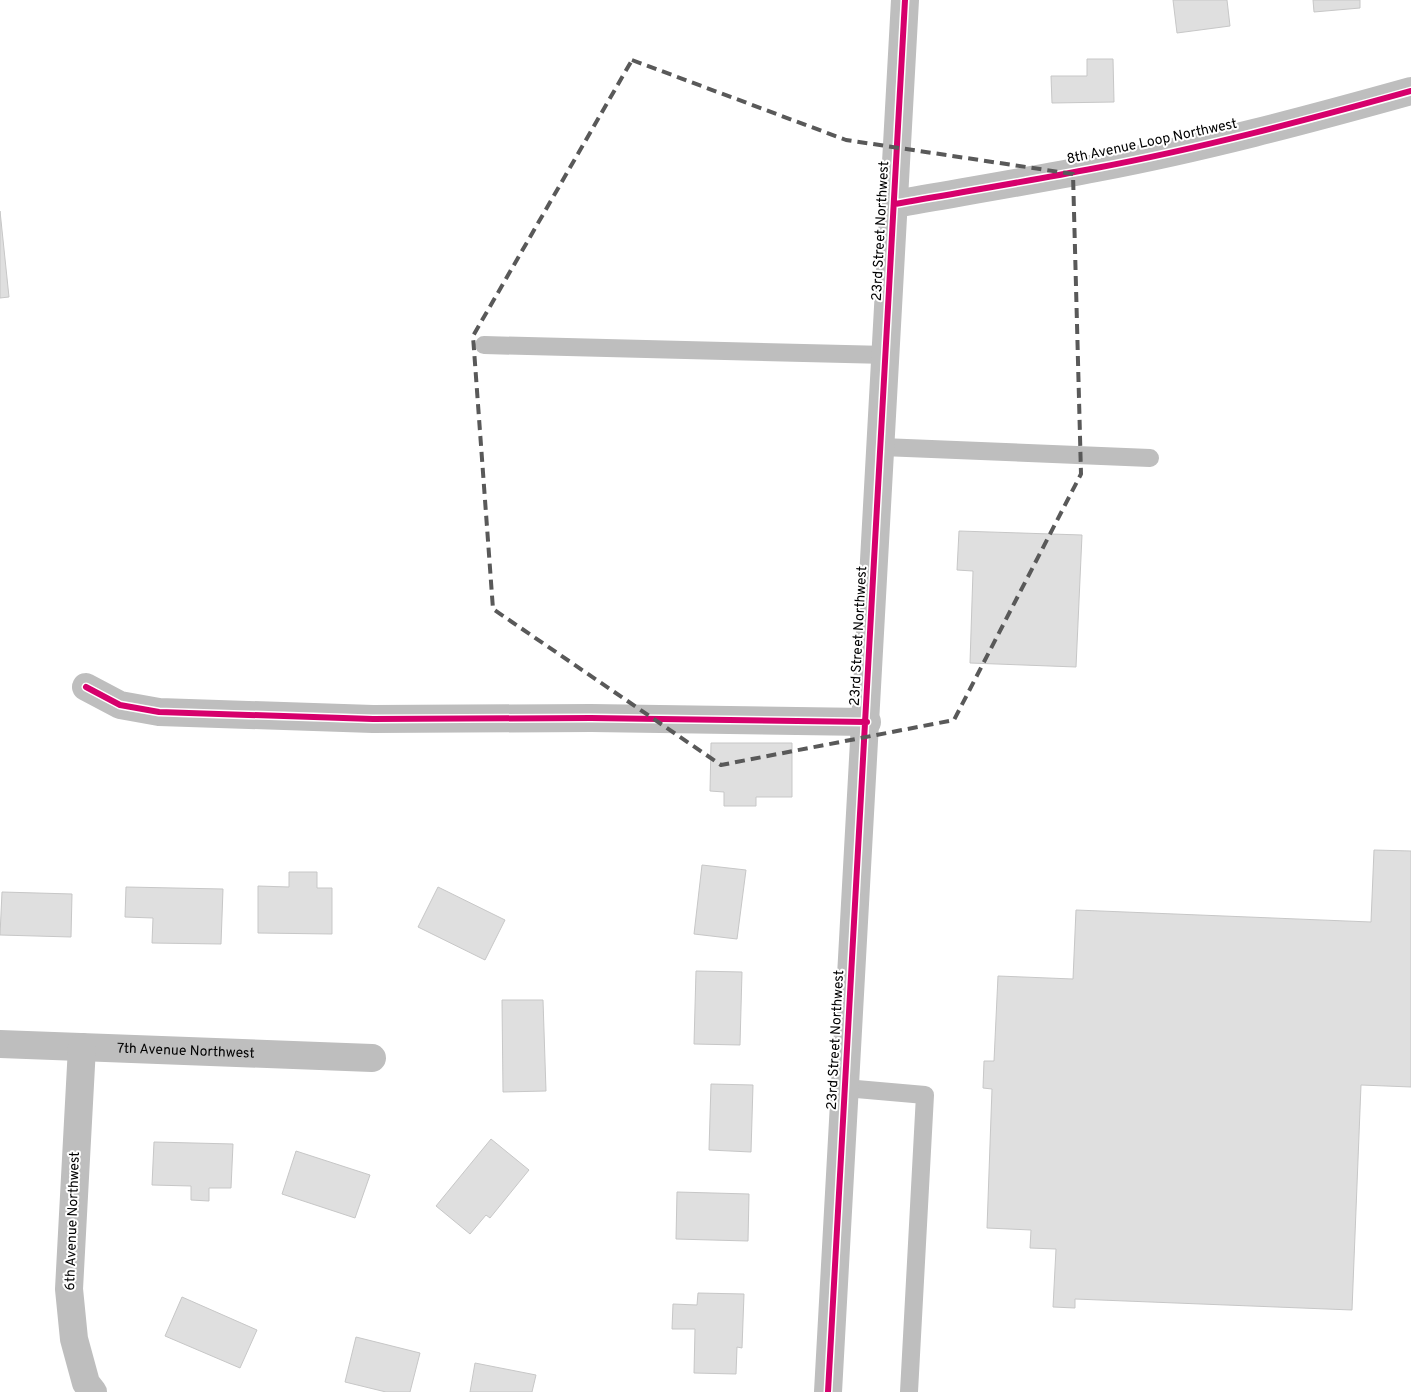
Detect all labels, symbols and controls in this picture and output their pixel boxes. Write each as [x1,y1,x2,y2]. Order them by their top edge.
street label: 8th Avenue Loop Northwest [1065,116,1239,168]
street label: 23rd Street Northwest [869,161,893,301]
street label: 23rd Street Northwest [847,566,871,706]
street label: 23rd Street Northwest [824,970,848,1110]
street label: 7th Avenue Northwest [117,1040,255,1062]
street label: 6th Avenue Northwest [62,1151,84,1291]

